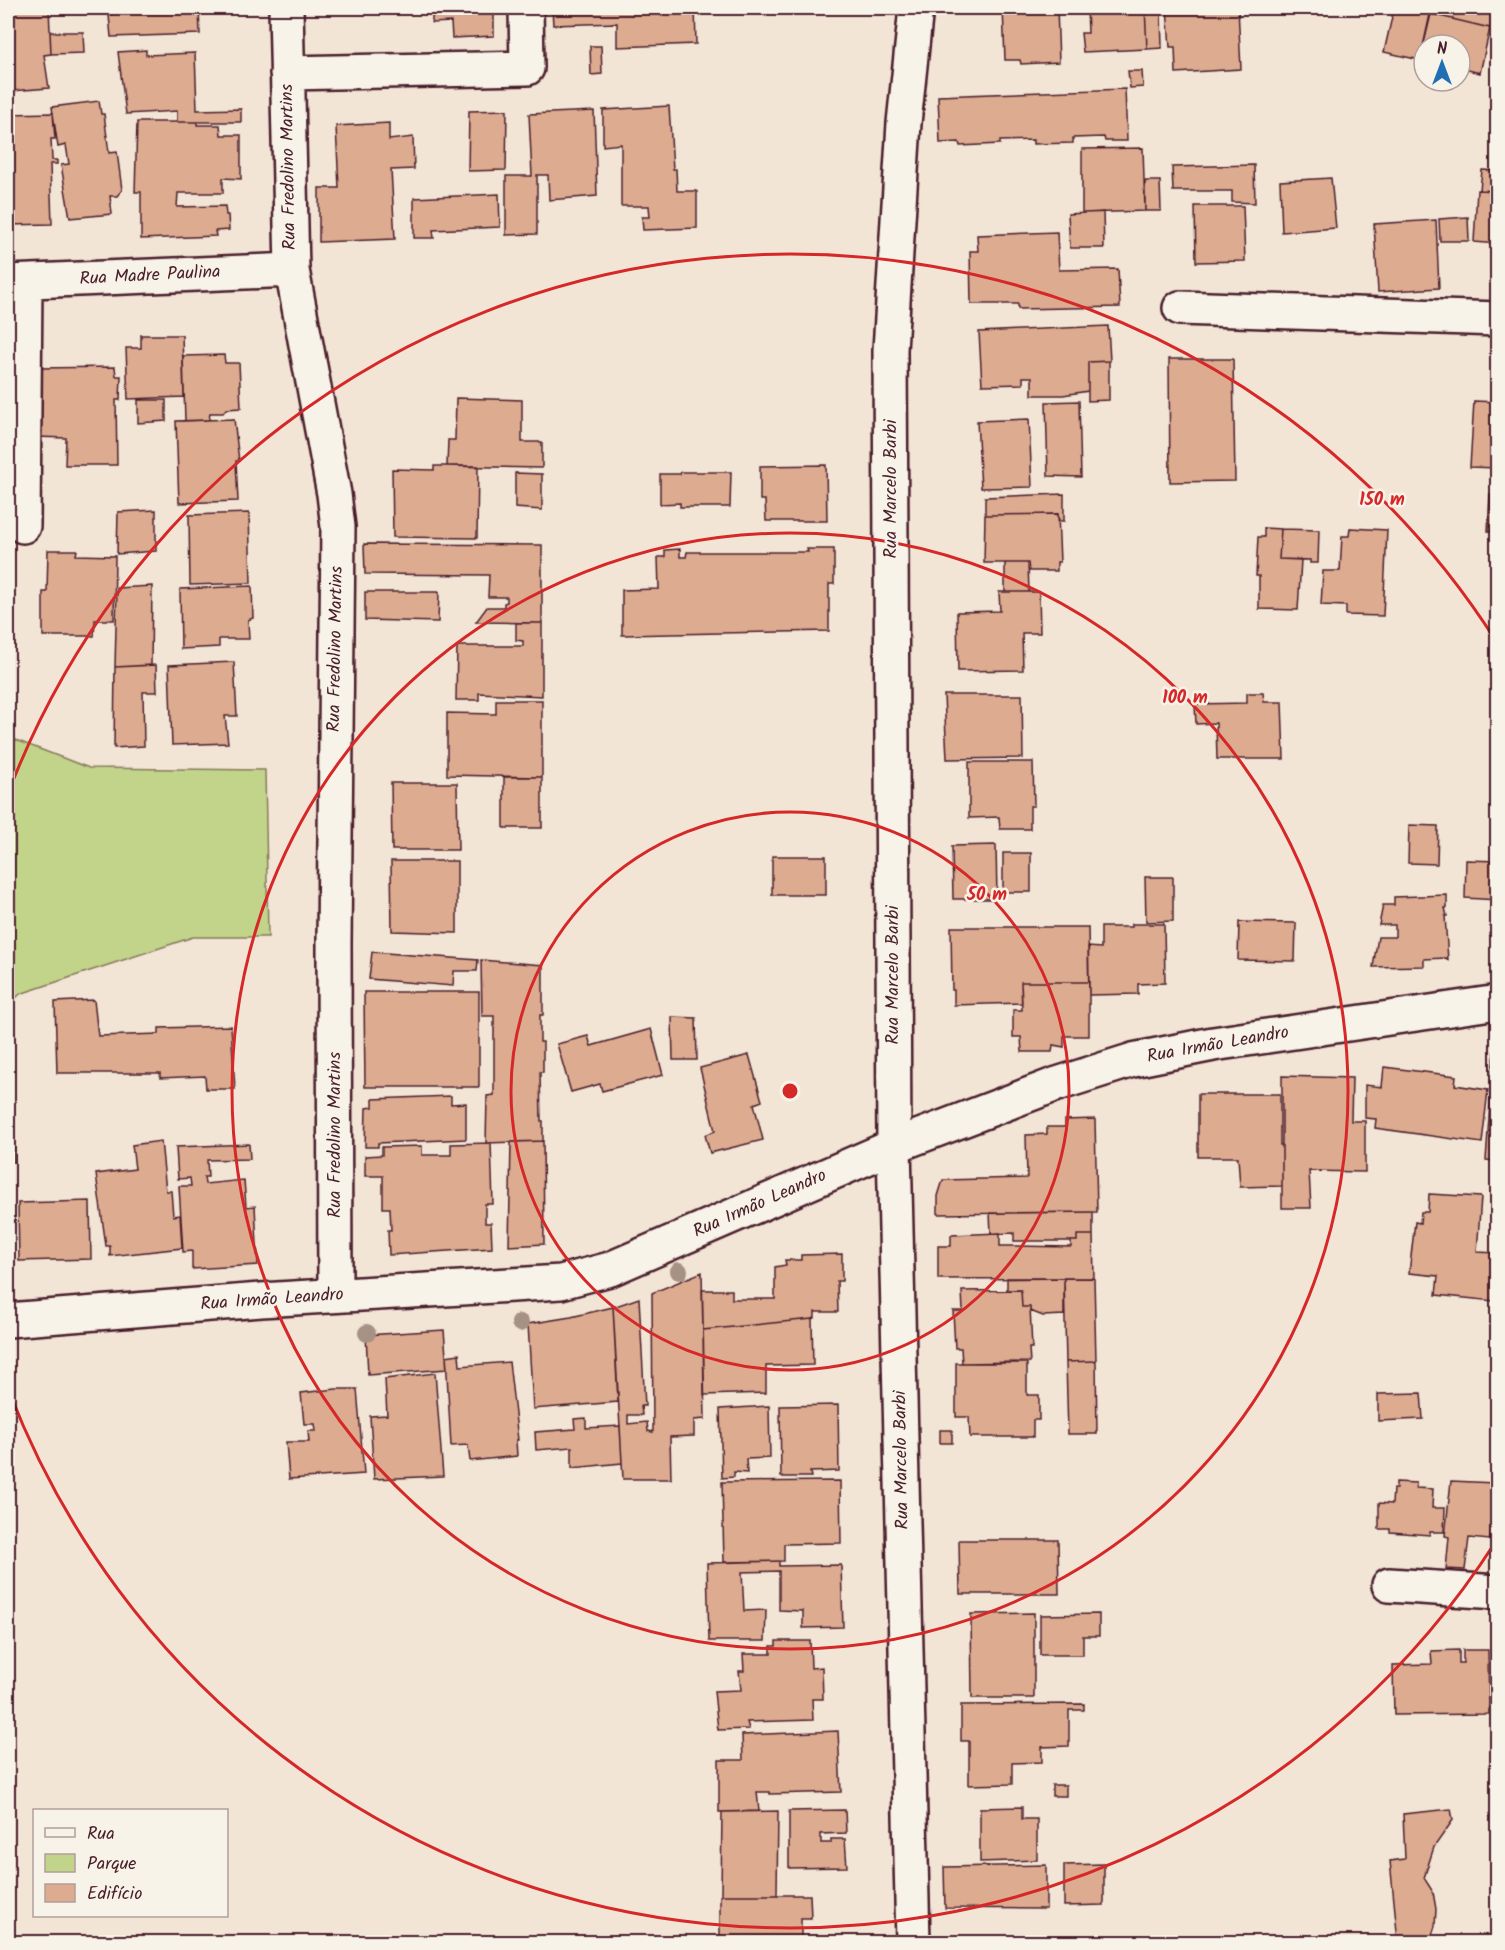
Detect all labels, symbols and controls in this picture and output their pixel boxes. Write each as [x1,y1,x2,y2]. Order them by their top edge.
north arrow [1412,33,1472,93]
text: N [1437,37,1447,62]
street label: Rua Fredolino Martins [273,83,305,250]
street label: Rua Madre Paulina [79,258,221,294]
street label: Rua Marcelo Barbi [877,419,906,558]
text: 150 m [1359,486,1405,515]
street label: Rua Fredolino Martins [320,565,352,732]
text: 100 m [1162,684,1208,713]
text: 50 m [966,881,1007,910]
street label: Rua Marcelo Barbi [879,905,908,1044]
street label: Rua Irmão Leandro [1145,1018,1291,1072]
street label: Rua Fredolino Martins [321,1052,350,1218]
centre of rings [780,1081,800,1101]
street label: Rua Irmão Leandro [688,1162,832,1246]
street label: Rua Irmão Leandro [199,1281,345,1319]
street label: Rua Marcelo Barbi [886,1390,918,1530]
legend [33,1809,228,1917]
text: Rua [87,1820,115,1849]
text: Parque [87,1850,136,1879]
text: Edifício [87,1880,142,1909]

